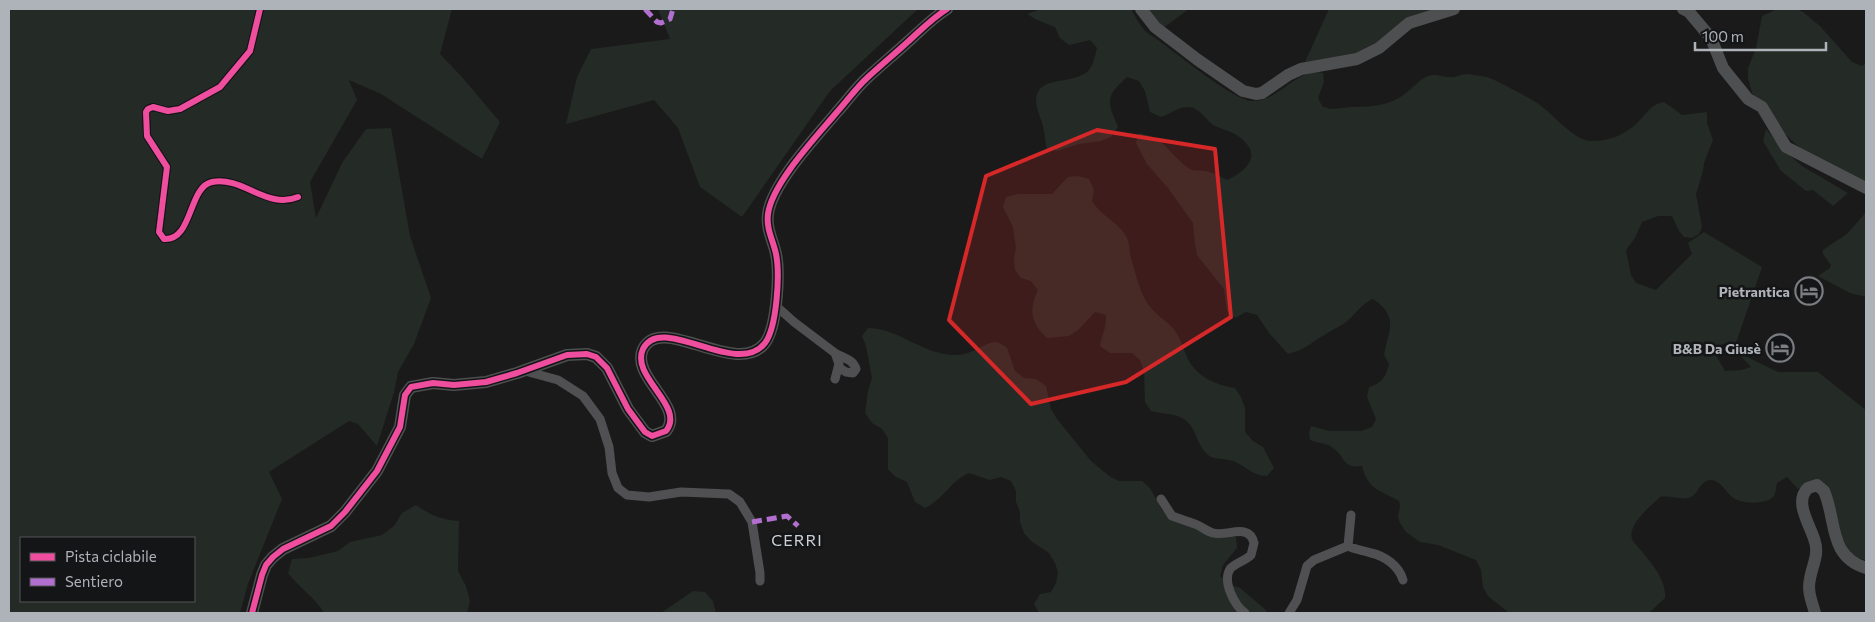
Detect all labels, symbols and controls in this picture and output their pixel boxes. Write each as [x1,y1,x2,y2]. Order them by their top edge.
scale bar [1695,20,1826,52]
text: 100 m [1702,27,1744,45]
hotel icon: Pietrantica [1794,276,1824,306]
place label: Pietrantica [1719,283,1790,300]
hotel icon: B&B Da Giusè [1765,333,1795,363]
place label: B&B Da Giusè [1673,340,1761,357]
district label: CERRI [771,530,823,549]
legend [20,537,195,602]
text: Pista ciclabile [65,547,157,565]
text: Sentiero [65,572,123,590]

